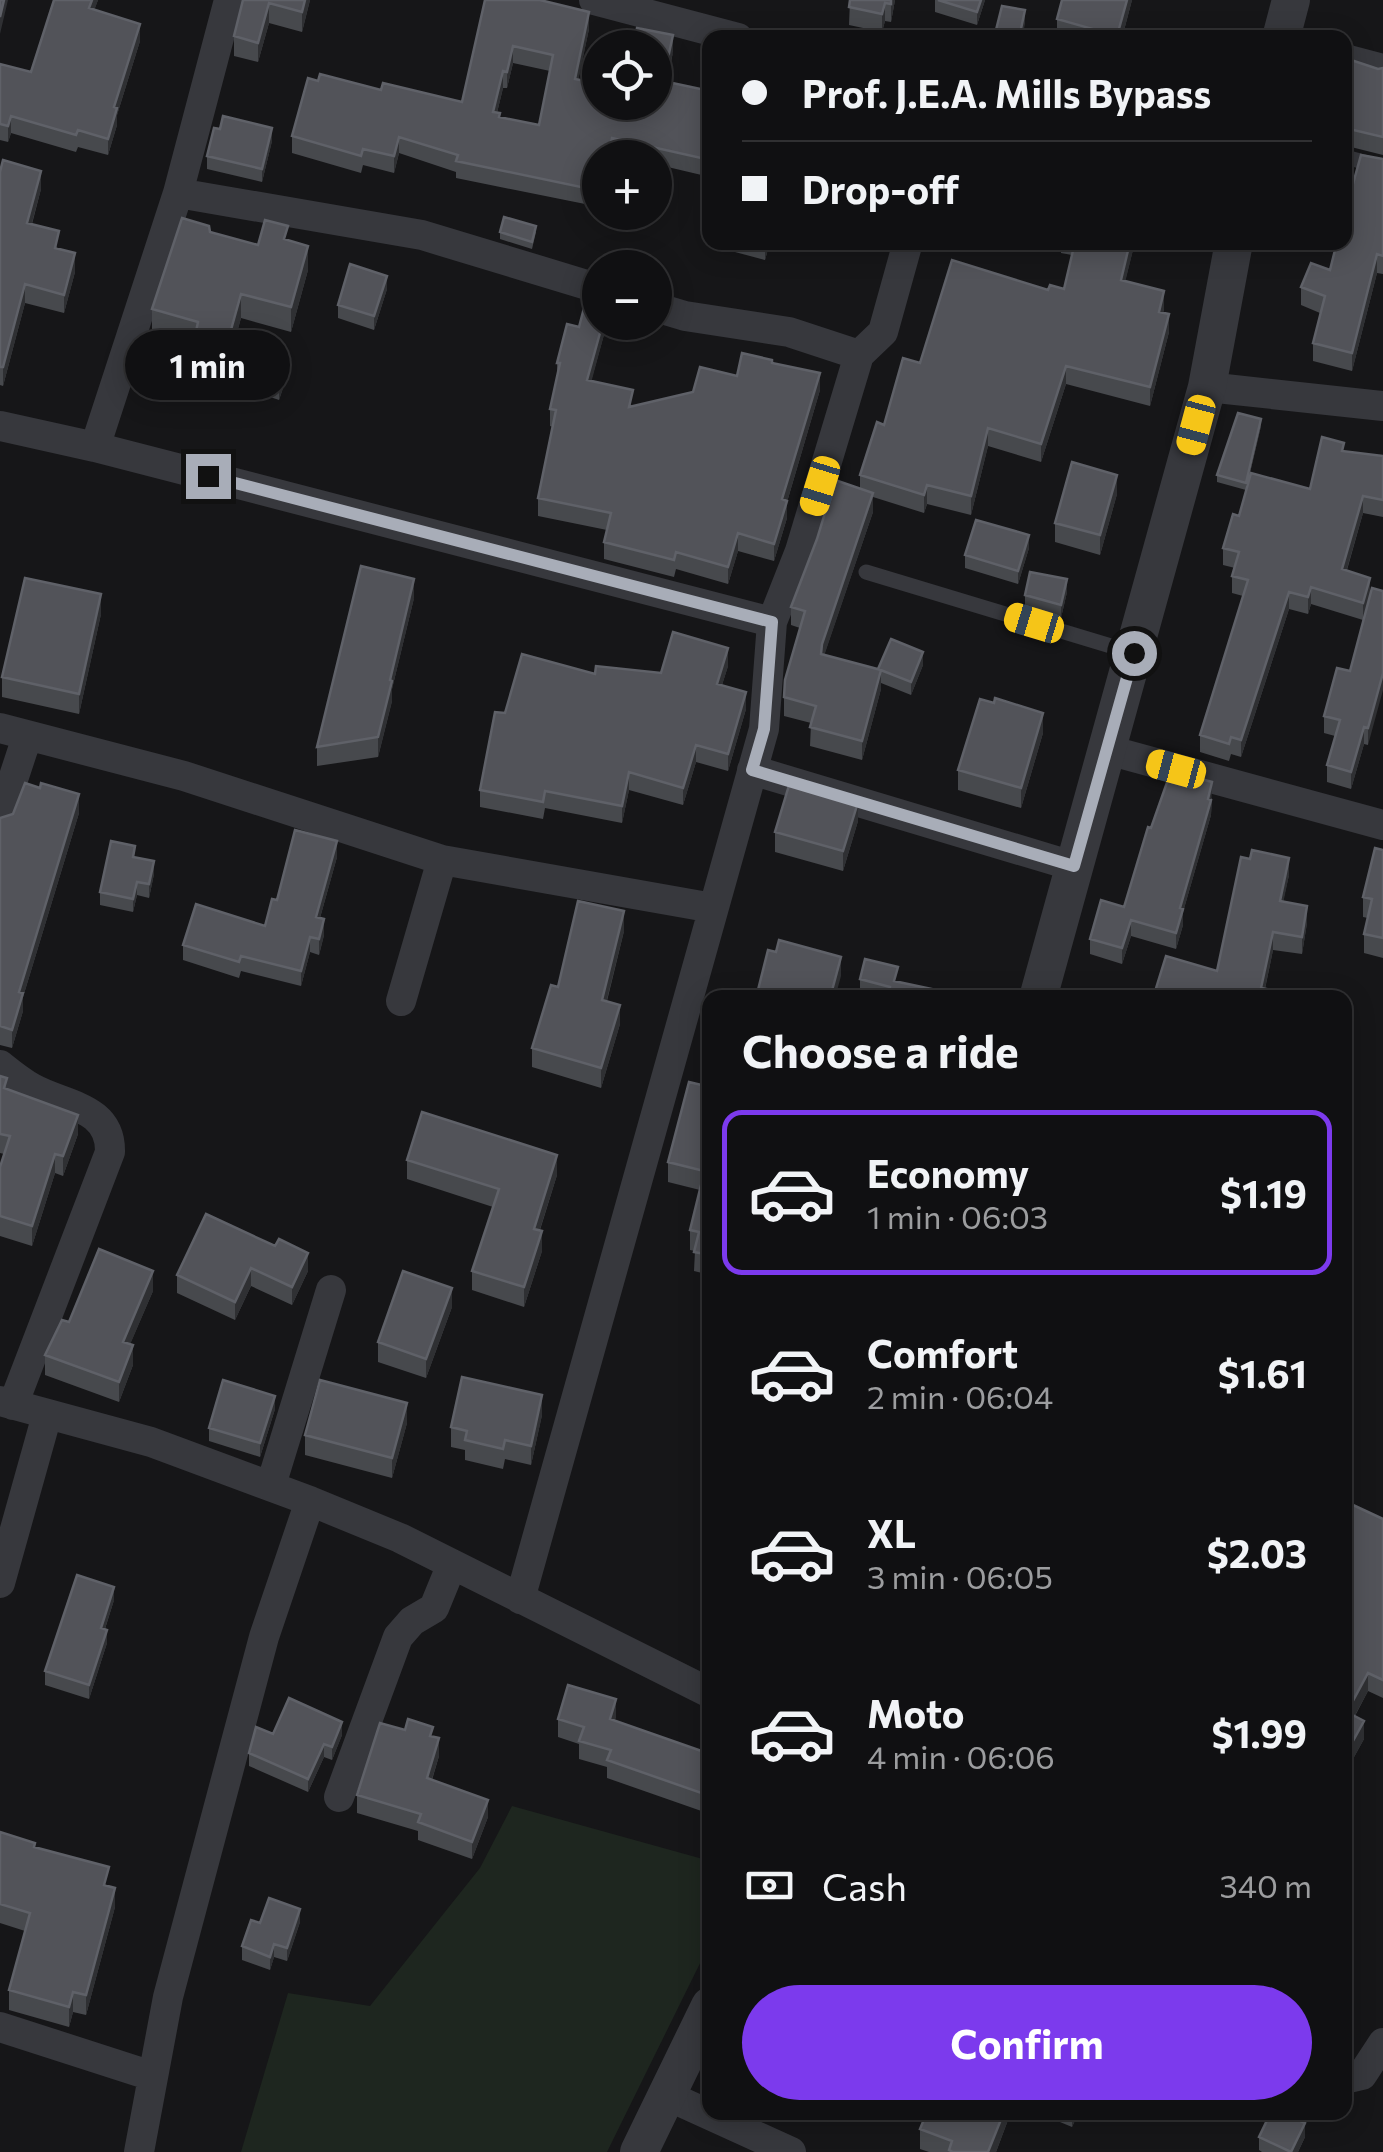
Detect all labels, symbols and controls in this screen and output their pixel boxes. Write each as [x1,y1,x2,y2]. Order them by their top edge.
map controls [582,30,672,340]
button: locate [582,30,672,120]
text: Prof. J.E.A. Mills Bypass [802,69,1211,116]
button: + [582,140,672,230]
text: Drop-off [802,165,959,212]
button: − [582,250,672,340]
callout: 1 min [126,331,290,401]
text: 1 min [170,345,245,385]
car [1174,392,1218,458]
car [797,453,843,519]
route end [186,454,231,499]
car [1001,600,1067,646]
route start [1112,631,1157,676]
car [1143,747,1209,791]
text: Choose a ride [742,1022,1019,1077]
icon: car [747,1148,837,1238]
text: Economy [867,1149,1029,1196]
text: $1.19 [1220,1169,1307,1216]
text: 1 min · 06:03 [867,1196,1048,1236]
icon: car [747,1328,837,1418]
text: Comfort [867,1329,1018,1376]
text: $1.61 [1218,1349,1307,1396]
text: 2 min · 06:04 [867,1376,1053,1416]
icon: car [747,1508,837,1598]
text: XL [867,1509,916,1556]
text: $2.03 [1207,1529,1307,1576]
text: 3 min · 06:05 [867,1556,1053,1596]
icon: car [747,1688,837,1778]
text: Moto [867,1689,965,1736]
text: $1.99 [1212,1709,1307,1756]
text: 4 min · 06:06 [867,1736,1055,1776]
icon: cash [742,1858,797,1913]
text: Cash [822,1862,907,1909]
text: 340 m [1220,1865,1312,1905]
button: Confirm [742,1985,1312,2100]

